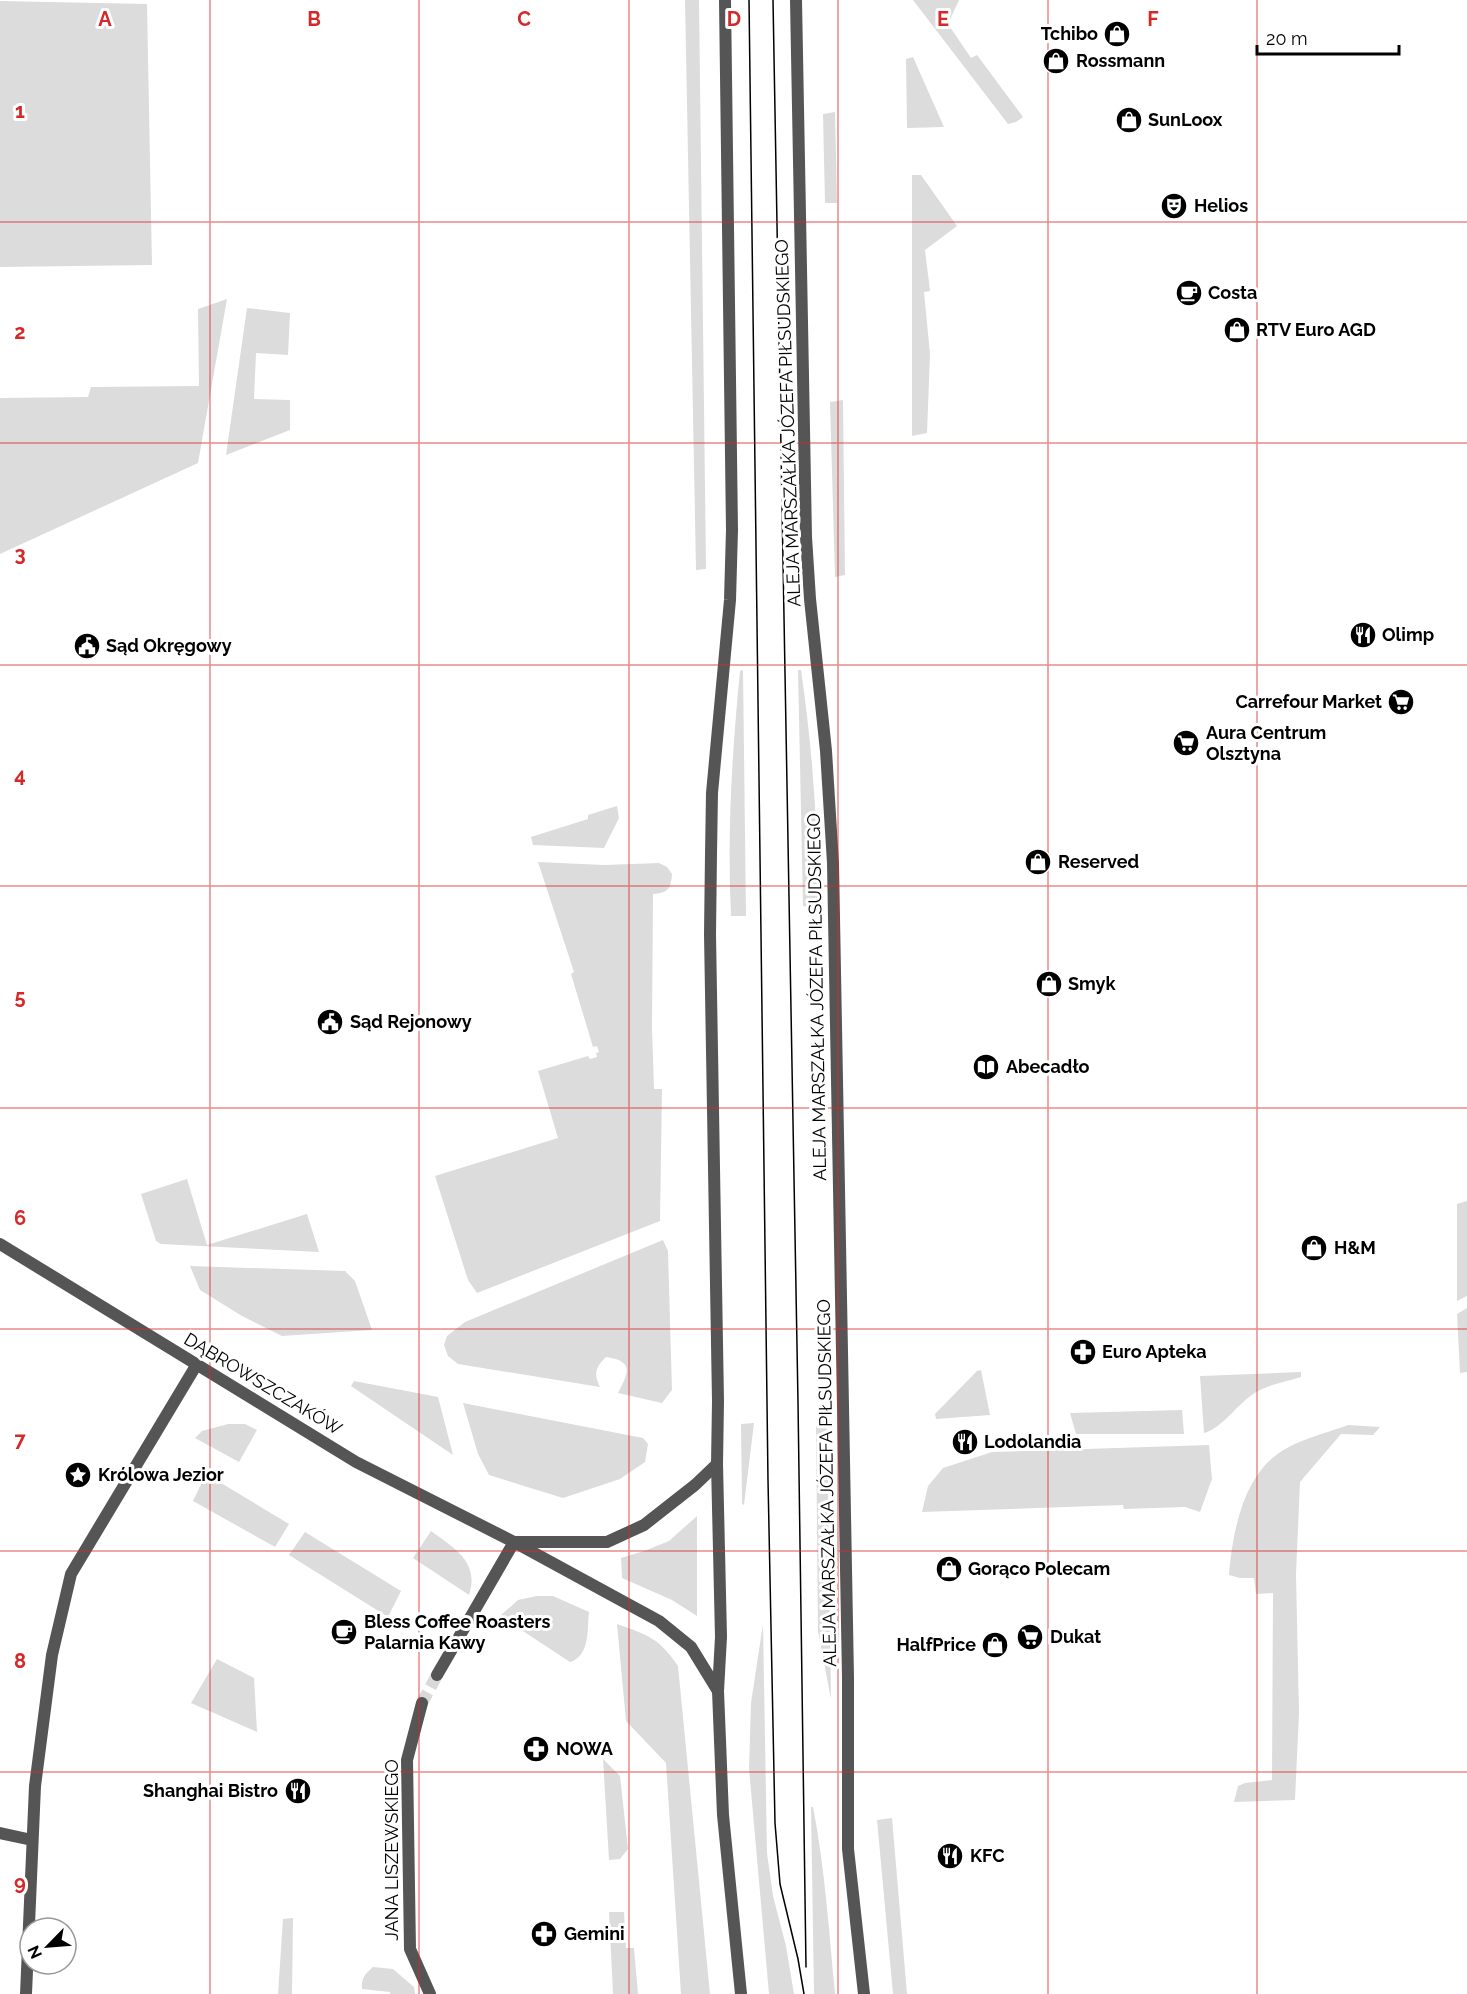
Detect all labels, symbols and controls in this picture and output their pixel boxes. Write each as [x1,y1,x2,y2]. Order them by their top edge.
text: A [98,7,112,31]
text: B [307,7,321,31]
text: C [517,7,531,31]
text: D [727,7,741,31]
text: E [937,7,949,31]
text: F [1147,7,1159,31]
scale bar [1257,18,1400,56]
shop icon: Tchibo [1102,19,1132,49]
place label: Tchibo [1041,23,1098,44]
text: 20 m [1266,28,1308,49]
shop icon: Rossmann [1041,46,1071,76]
place label: Rossmann [1076,50,1165,71]
text: 1 [15,99,25,123]
shop icon: SunLoox [1114,105,1144,135]
place label: SunLoox [1148,109,1223,130]
theatre icon: Helios [1159,191,1189,221]
place label: Helios [1194,195,1248,216]
street label: ALEJA MARSZAŁKA JÓZEFA PIŁSUDSKIEGO [770,239,804,607]
cafe icon: Costa [1174,278,1204,308]
place label: Costa [1208,282,1257,303]
shop icon: RTV Euro AGD [1222,315,1252,345]
place label: RTV Euro AGD [1256,319,1376,340]
text: 2 [14,320,26,344]
text: 3 [14,542,26,566]
restaurant icon: Olimp [1348,620,1378,650]
place label: Olimp [1382,624,1434,645]
public building icon: Sąd Okręgowy [72,631,102,661]
place label: Sąd Okręgowy [106,635,232,656]
supermarket icon: Carrefour Market [1386,687,1416,717]
place label: Carrefour Market [1235,691,1382,712]
place label: Aura Centrum Olsztyna [1206,722,1326,764]
supermarket icon: Aura Centrum Olsztyna [1171,728,1201,758]
text: 4 [14,763,26,787]
street label: ALEJA MARSZAŁKA JÓZEFA PIŁSUDSKIEGO [802,813,830,1181]
shop icon: Reserved [1023,847,1053,877]
place label: Reserved [1058,851,1139,872]
shop icon: Smyk [1034,969,1064,999]
place label: Smyk [1068,973,1116,994]
text: 5 [14,985,26,1009]
public building icon: Sąd Rejonowy [315,1007,345,1037]
place label: Sąd Rejonowy [350,1011,472,1032]
library icon: Abecadło [971,1052,1001,1082]
place label: Abecadło [1006,1056,1090,1077]
text: 6 [14,1206,26,1230]
shop icon: H&M [1299,1233,1329,1263]
place label: H&M [1334,1237,1376,1258]
street label: ALEJA MARSZAŁKA JÓZEFA PIŁSUDSKIEGO [812,1299,840,1667]
street label: DĄBROWSZCZAKÓW [181,1327,347,1439]
pharmacy icon: Euro Apteka [1068,1337,1098,1367]
place label: Euro Apteka [1102,1341,1207,1362]
restaurant icon: Lodolandia [950,1427,980,1457]
text: 7 [14,1428,26,1452]
place label: Lodolandia [984,1431,1081,1452]
place icon: Królowa Jezior [63,1460,93,1490]
place label: Królowa Jezior [98,1464,224,1485]
shop icon: Gorąco Polecam [934,1554,964,1584]
place label: Gorąco Polecam [968,1558,1110,1579]
place label: Bless Coffee Roasters Palarnia Kawy [364,1611,551,1653]
cafe icon: Bless Coffee Roasters Palarnia Kawy [329,1617,359,1647]
supermarket icon: Dukat [1015,1622,1045,1652]
place label: Dukat [1050,1626,1101,1647]
shop icon: HalfPrice [980,1630,1010,1660]
place label: HalfPrice [896,1634,976,1655]
text: 8 [14,1649,26,1673]
pharmacy icon: NOWA [521,1734,551,1764]
place label: NOWA [556,1738,614,1759]
street label: JANA LISZEWSKIEGO [381,1759,402,1941]
restaurant icon: Shanghai Bistro [283,1776,313,1806]
place label: Shanghai Bistro [143,1780,278,1801]
restaurant icon: KFC [935,1841,965,1871]
place label: KFC [970,1845,1005,1866]
text: 9 [14,1871,26,1895]
north arrow [18,1916,78,1976]
pharmacy icon: Gemini [529,1919,559,1949]
place label: Gemini [564,1923,625,1944]
text: N [24,1943,46,1962]

